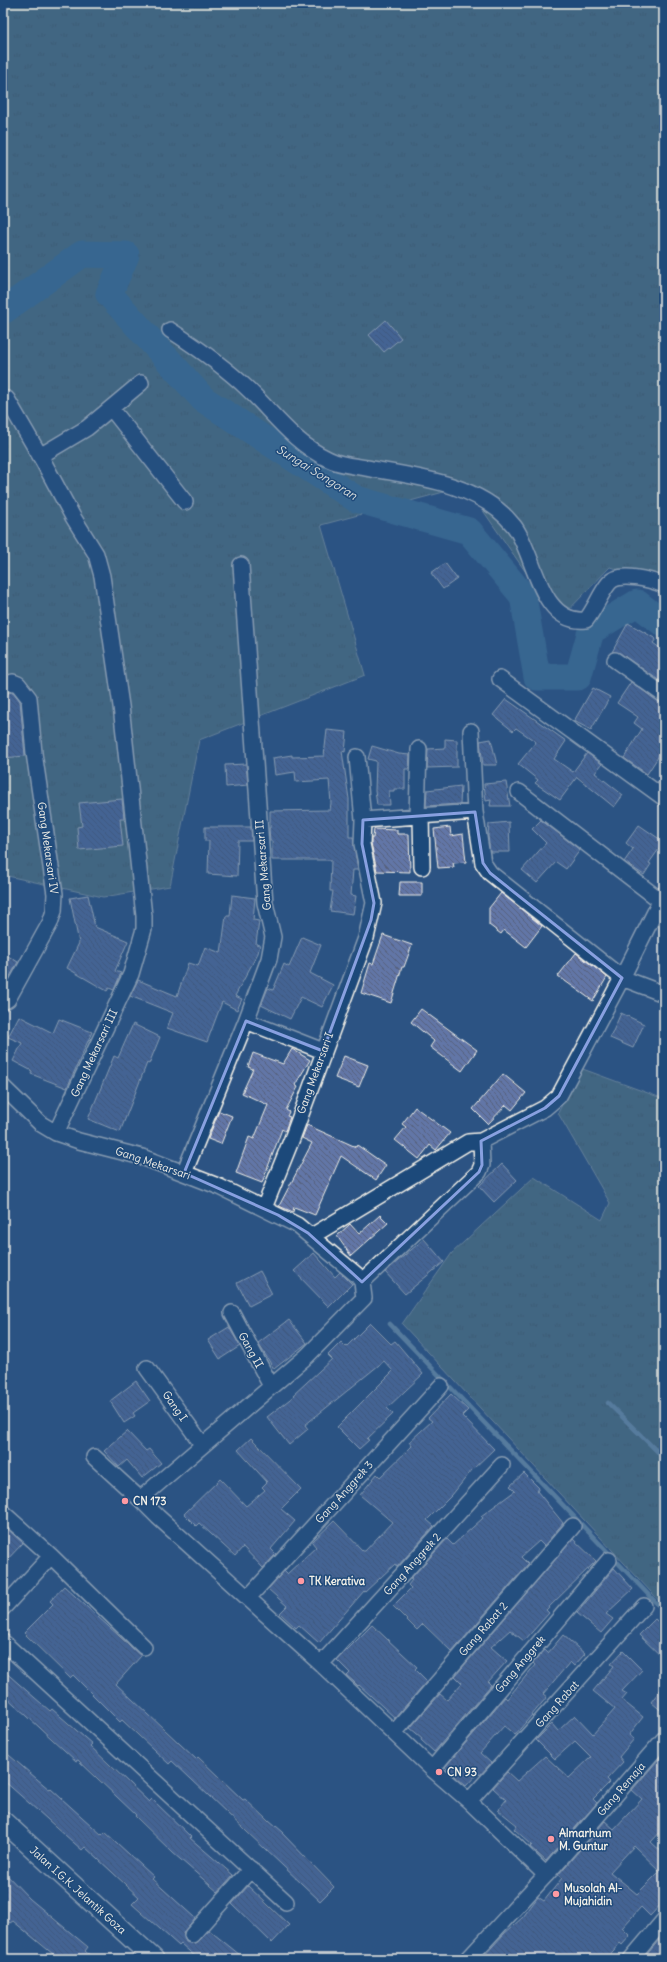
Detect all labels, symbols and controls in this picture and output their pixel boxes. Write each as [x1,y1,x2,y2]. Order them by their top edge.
water label: Sungai Songoran [274,441,361,503]
street label: Gang Mekarsari IV [35,801,61,895]
street label: Gang Mekarsari II [252,819,274,911]
street label: Gang Mekarsari III [67,1007,121,1099]
street label: Gang Mekarsari I [294,1030,336,1116]
street label: Gang Mekarsari [114,1144,192,1182]
street label: Gang II [235,1330,267,1371]
street label: Gang I [159,1388,191,1424]
street label: Gang Anggrek 3 [312,1458,376,1526]
place label: CN 173 [133,1494,166,1508]
marker: CN 173 [120,1496,130,1506]
street label: Gang Anggrek 2 [380,1530,444,1598]
place label: TK Kerativa [309,1574,366,1588]
marker: TK Kerativa [296,1576,306,1586]
street label: Gang Rabat 2 [456,1599,510,1659]
street label: Gang Anggrek [492,1632,548,1696]
street label: Gang Rabat [532,1677,582,1730]
street label: Gang Remaja [594,1759,648,1819]
place label: CN 93 [447,1765,477,1779]
marker: CN 93 [434,1767,444,1777]
place label: Almarhum M. Guntur [559,1826,612,1853]
marker: Almarhum M. Guntur [546,1834,556,1844]
street label: Jalan I.G.K. Jelantik Goza [27,1843,129,1937]
place label: Musolah Al- Mujahidin [564,1881,623,1908]
marker: Musolah Al- Mujahidin [551,1889,561,1899]

